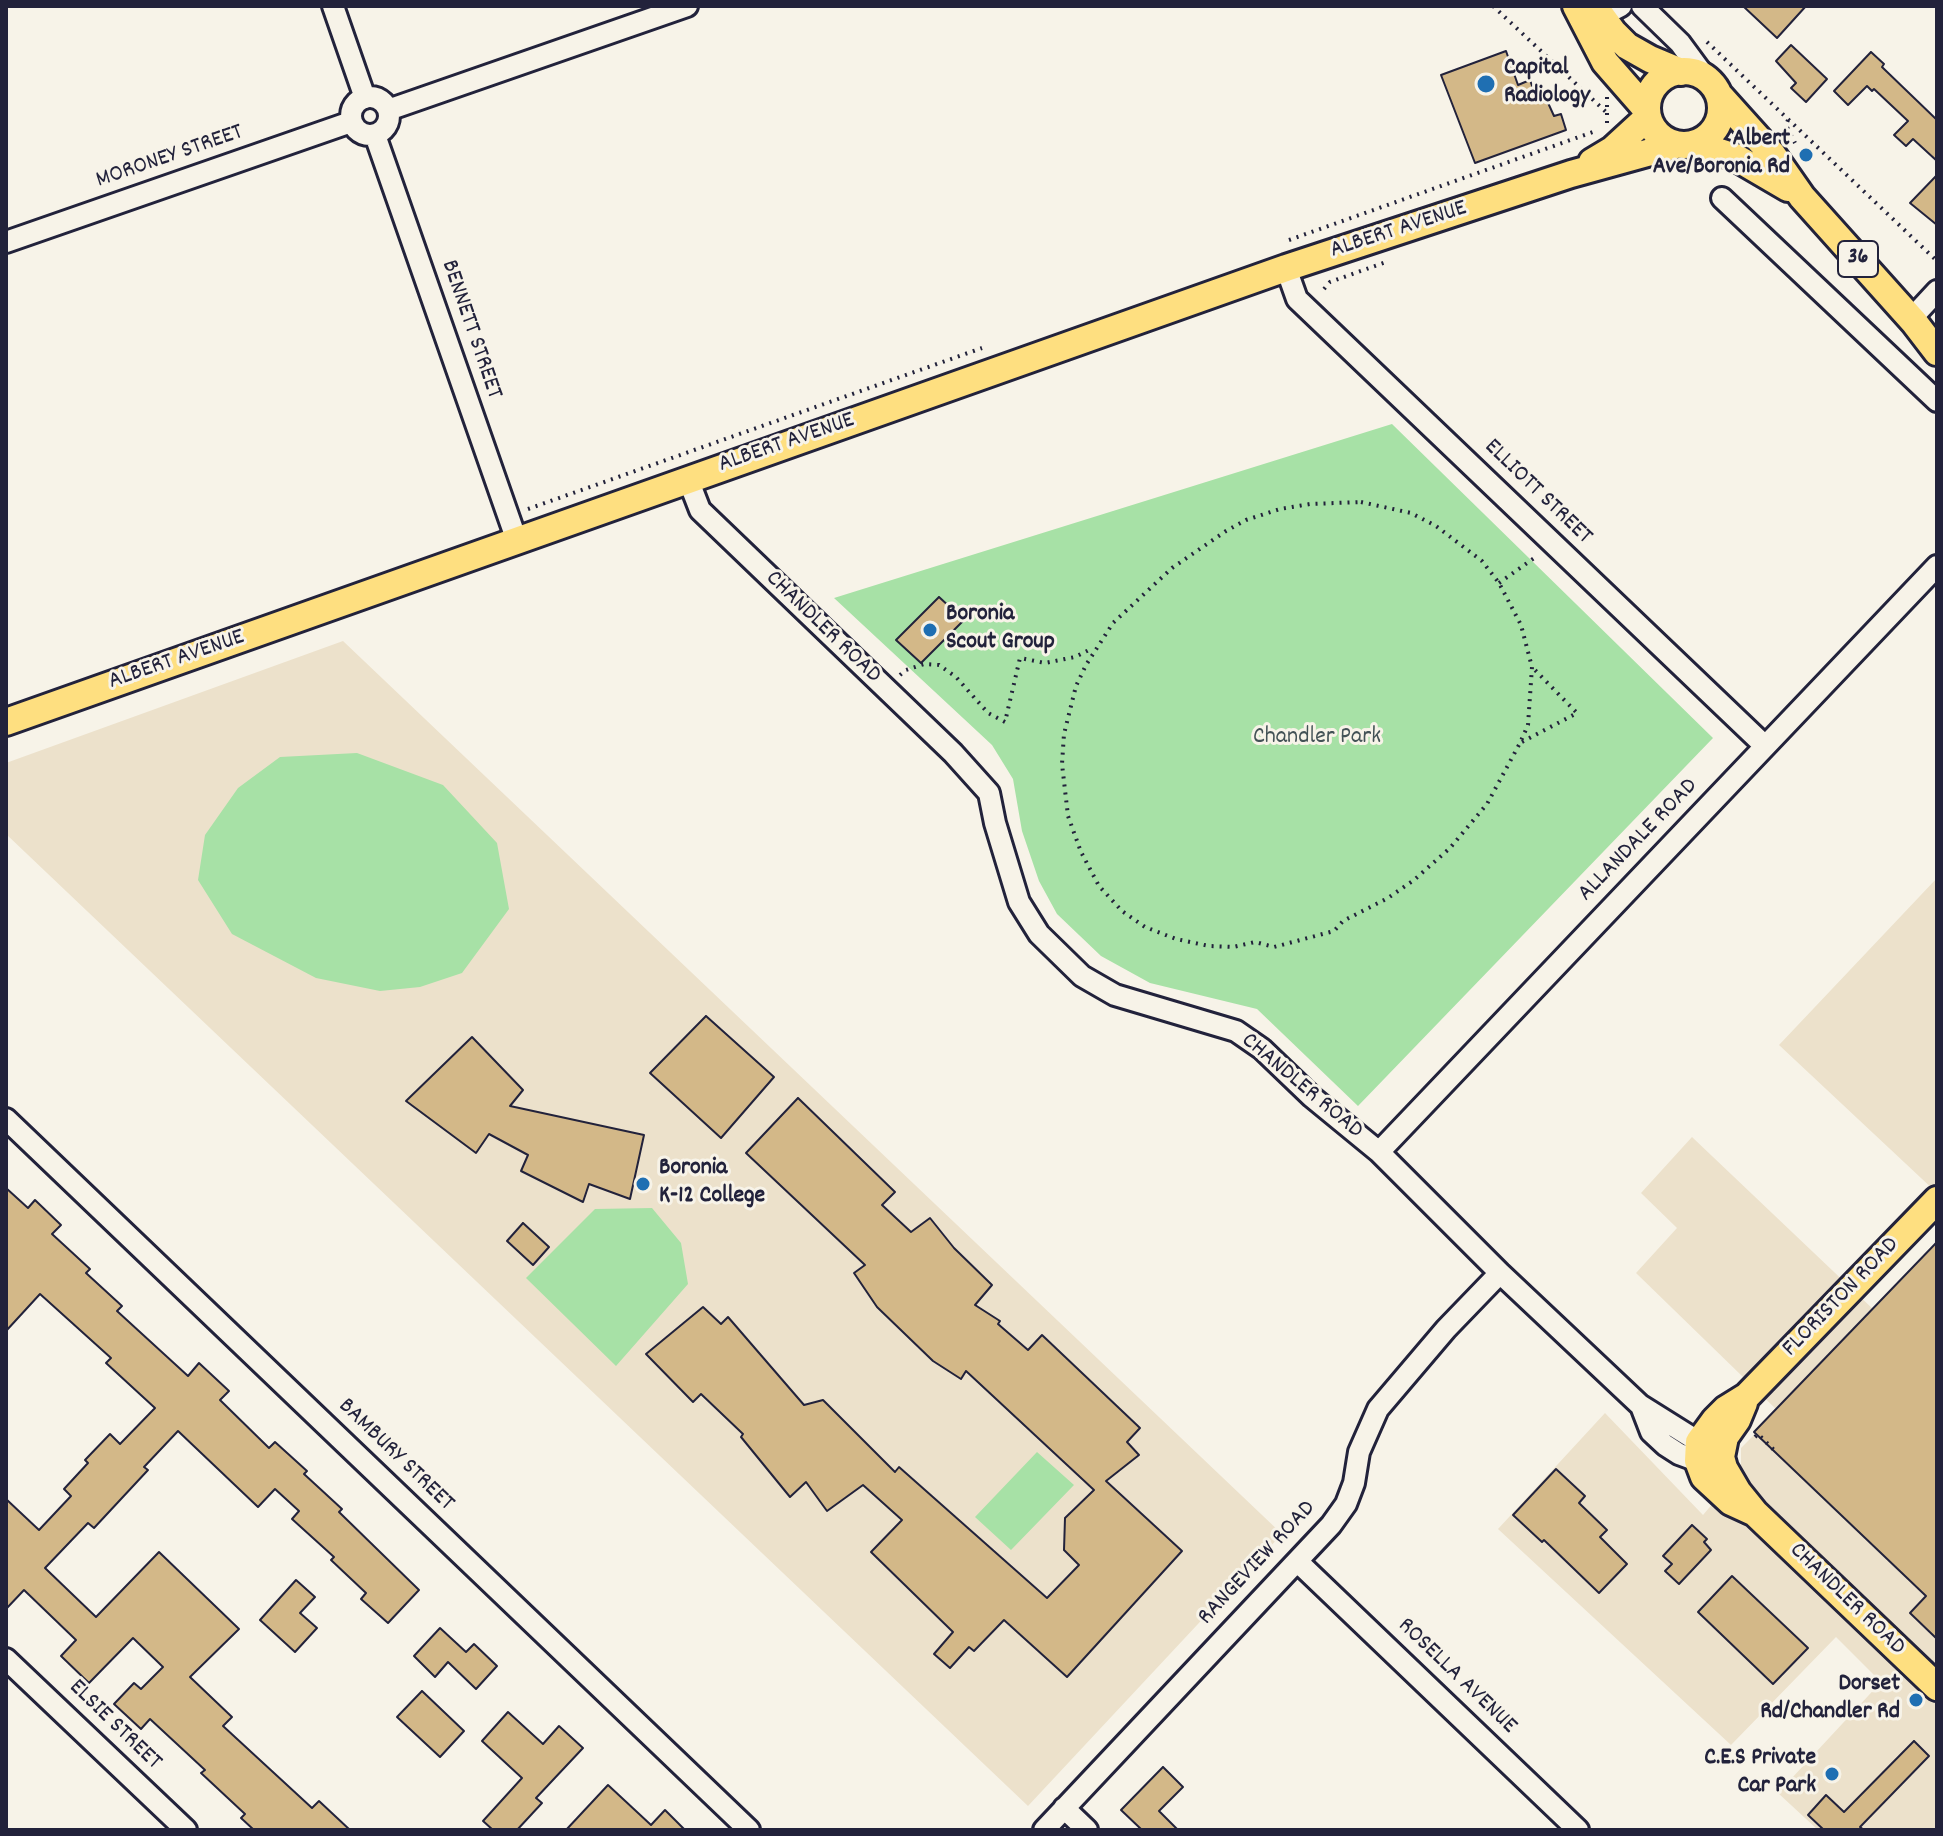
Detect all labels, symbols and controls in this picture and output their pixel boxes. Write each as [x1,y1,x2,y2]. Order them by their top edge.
place label: Capital Radiology [1504,56,1590,112]
marker: Capital Radiology [1475,73,1497,95]
street label: MORONEY STREET [93,119,247,197]
place label: Albert Ave/Boronia Rd [1653,127,1790,183]
marker: Albert Ave/Boronia Rd [1797,146,1815,164]
street label: ALBERT AVENUE [1327,195,1471,267]
road number: 36 [1838,241,1878,277]
street label: BENNETT STREET [433,257,507,403]
street label: ALBERT AVENUE [715,407,859,481]
street label: ELLIOTT STREET [1477,434,1597,552]
street label: CHANDLER ROAD [758,565,886,691]
place label: Boronia Scout Group [946,602,1055,658]
marker: Boronia Scout Group [921,621,939,639]
street label: ALBERT AVENUE [105,624,249,698]
park label: Chandler Park [1253,725,1381,753]
street label: ALLANDALE ROAD [1573,773,1705,909]
street label: CHANDLER ROAD [1234,1028,1368,1146]
place label: Boronia K-12 College [659,1156,765,1212]
marker: Boronia K-12 College [634,1175,652,1193]
street label: FLORISTON ROAD [1778,1232,1906,1364]
street label: BAMBURY STREET [331,1393,459,1519]
street label: RANGEVIEW ROAD [1193,1496,1323,1632]
street label: CHANDLER ROAD [1782,1537,1910,1663]
street label: ROSELLA AVENUE [1390,1613,1522,1741]
place label: Dorset Rd/Chandler Rd [1760,1672,1900,1728]
street label: ELSIE STREET [61,1675,167,1777]
marker: Dorset Rd/Chandler Rd [1907,1691,1925,1709]
place label: C.E.S Private Car Park [1704,1746,1816,1802]
marker: C.E.S Private Car Park [1823,1765,1841,1783]

